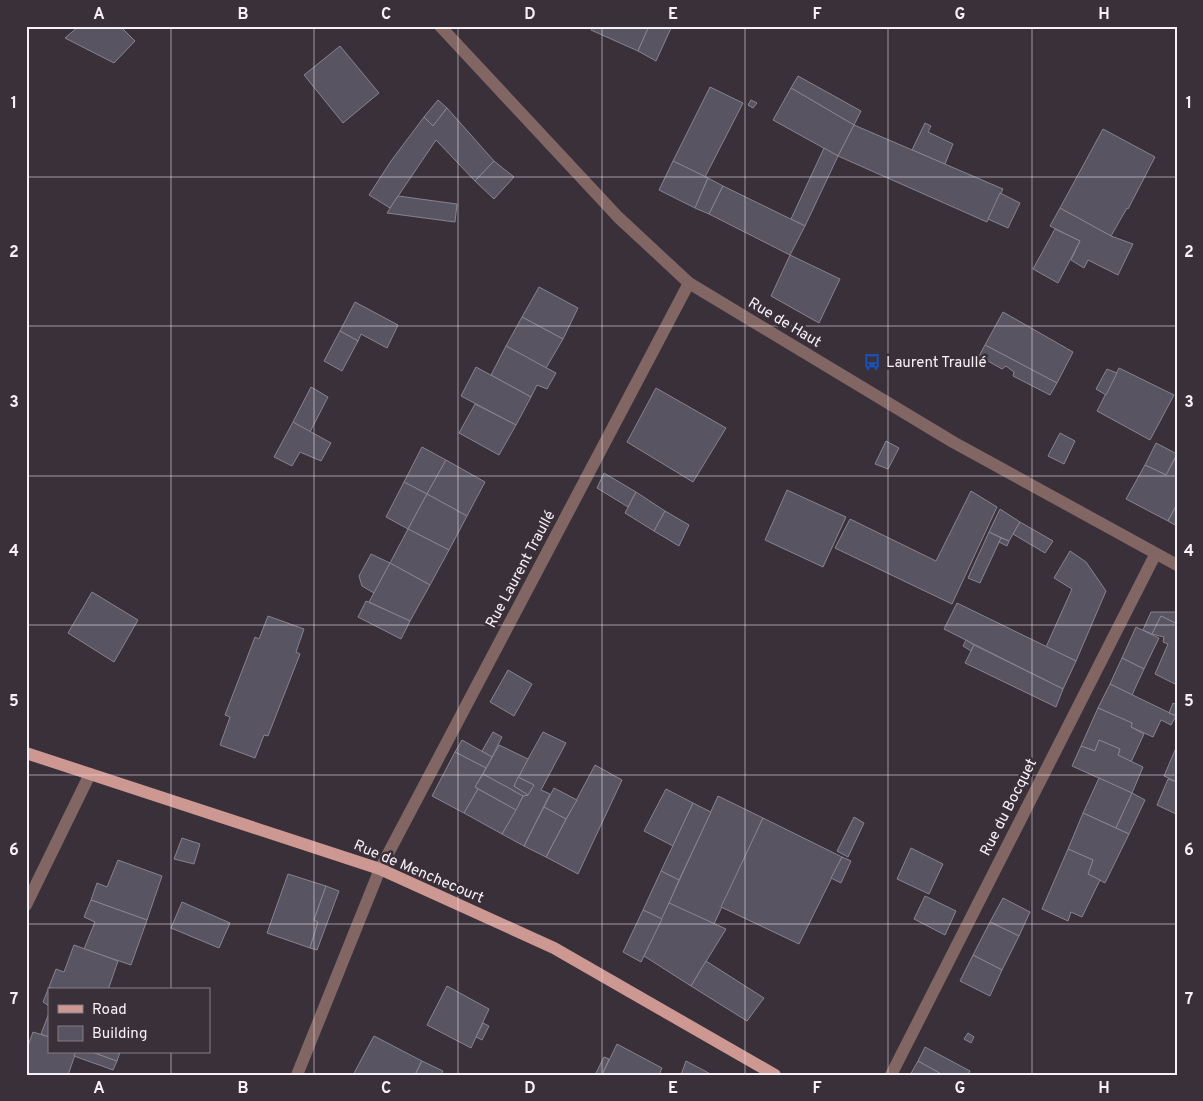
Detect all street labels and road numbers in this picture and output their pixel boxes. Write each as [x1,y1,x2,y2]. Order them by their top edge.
street label: Rue de Haut [744,294,824,352]
street label: Rue Laurent Traullé [482,508,560,632]
street label: Rue du Bocquet [977,756,1042,860]
street label: Rue de Menchecourt [350,836,486,908]

